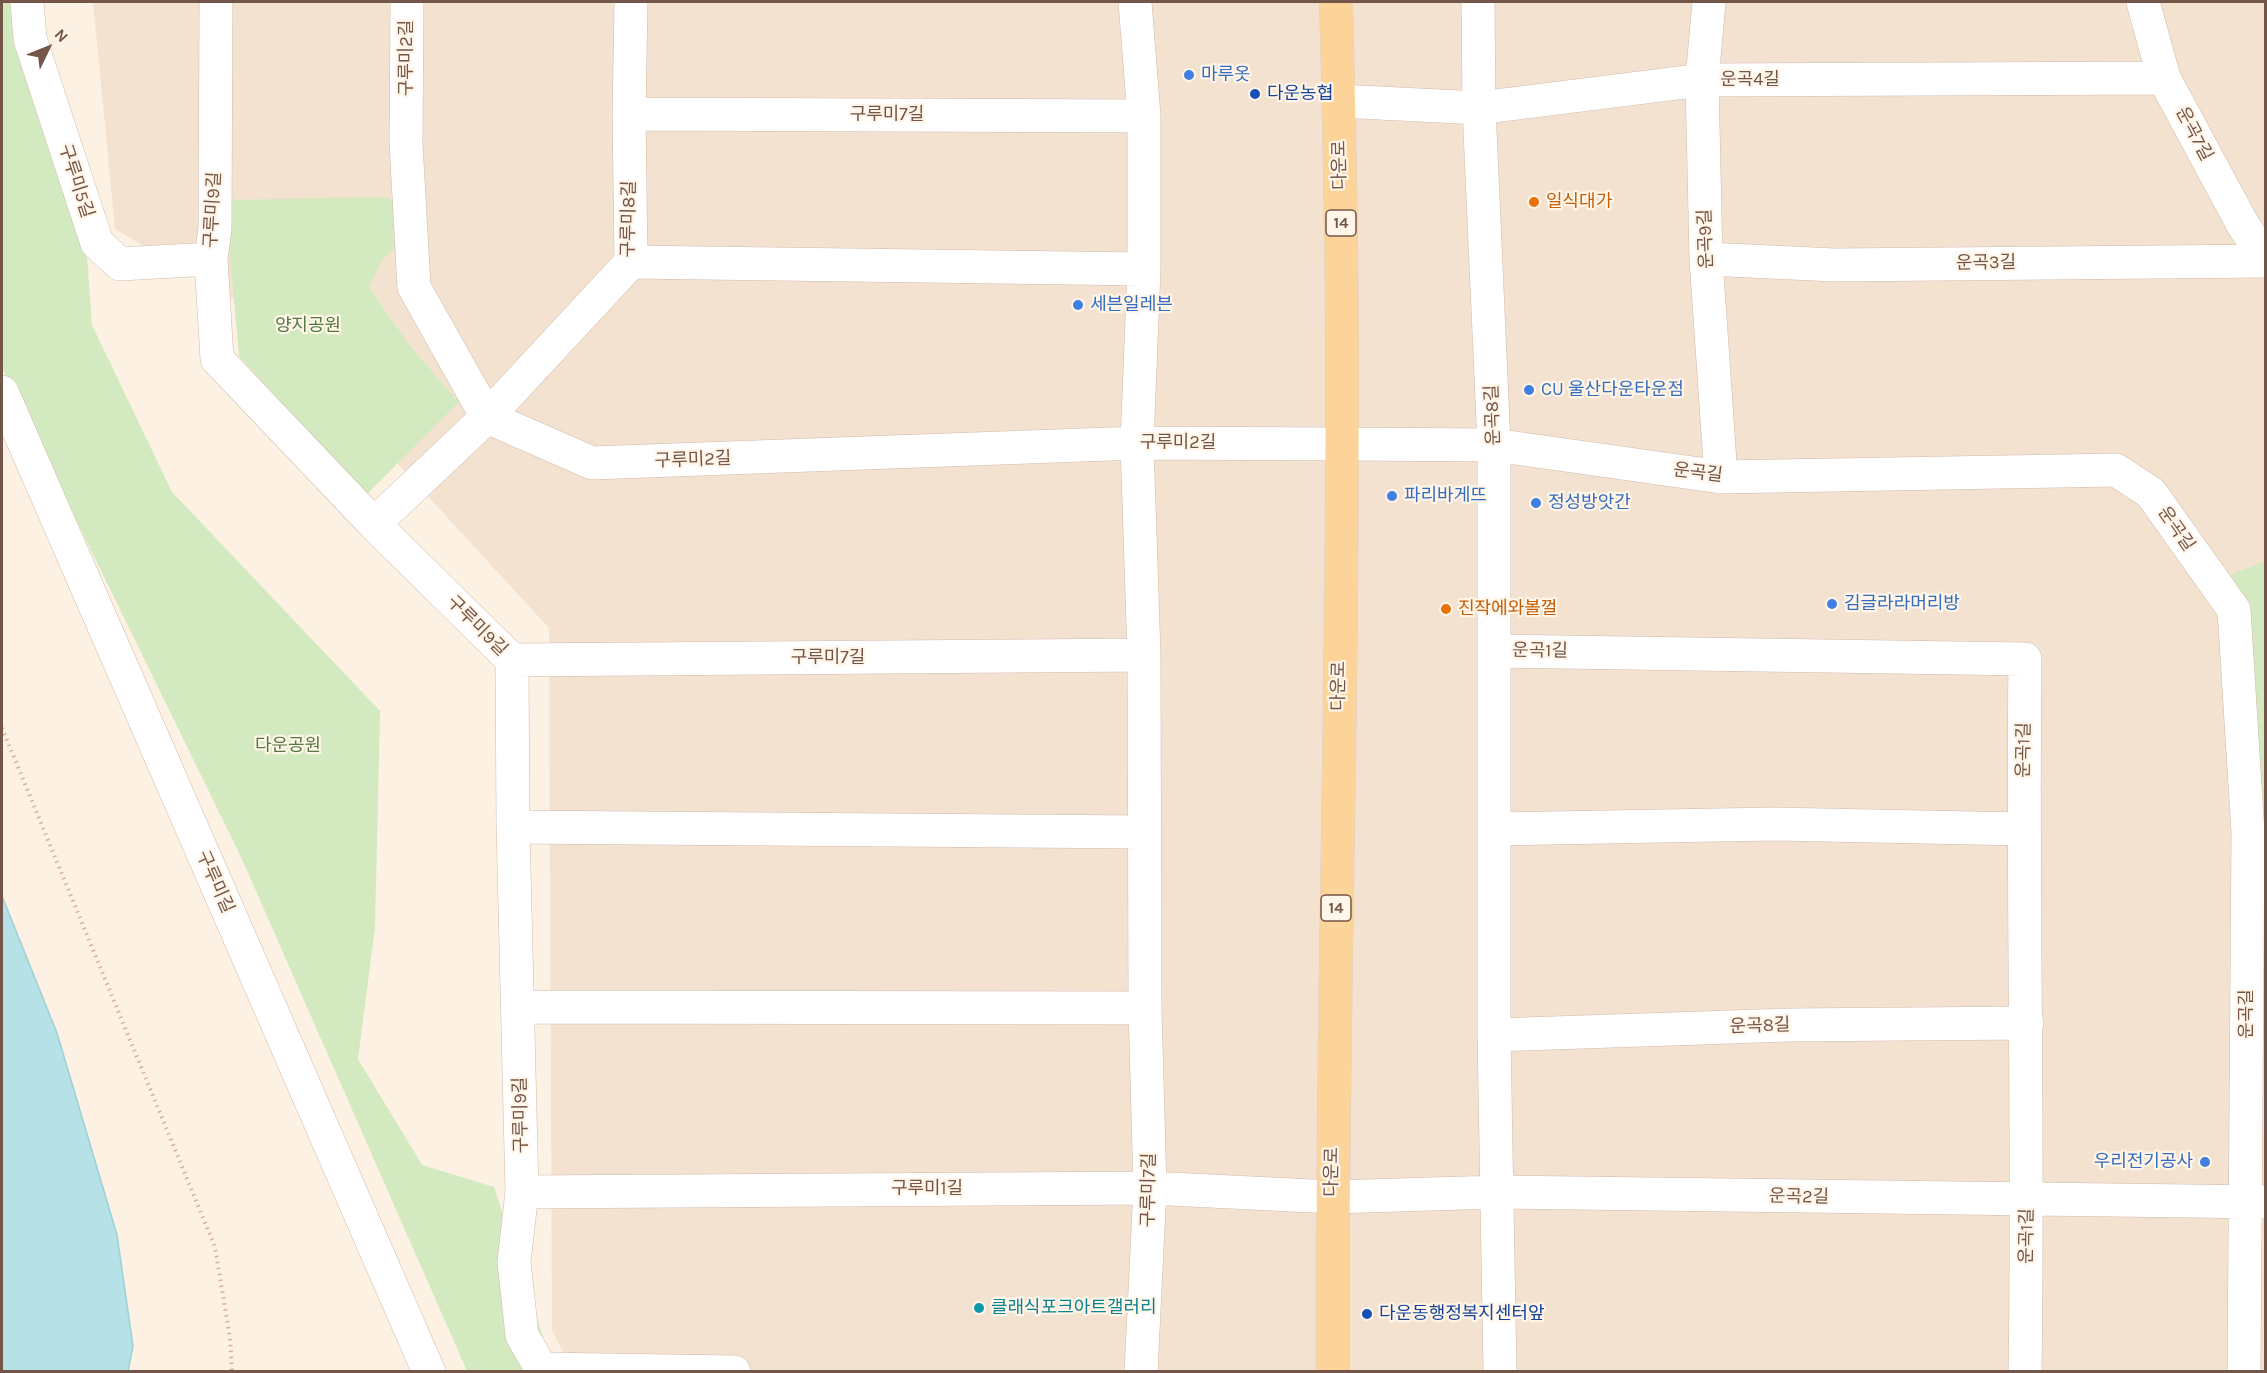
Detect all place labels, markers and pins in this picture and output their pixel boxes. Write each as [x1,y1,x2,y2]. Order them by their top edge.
place label: 마루옷 [1201,64,1251,86]
marker: 마루옷 [1182,68,1196,82]
place label: 다운농협 [1267,83,1333,105]
marker: 다운농협 [1248,87,1262,101]
place label: 일식대가 [1546,191,1612,213]
marker: 일식대가 [1527,195,1541,209]
place label: 세븐일레븐 [1090,294,1173,316]
marker: 세븐일레븐 [1071,298,1085,312]
place label: CU 울산다운타운점 [1541,379,1684,401]
marker: CU 울산다운타운점 [1522,383,1536,397]
place label: 파리바게뜨 [1404,485,1487,507]
marker: 파리바게뜨 [1385,489,1399,503]
place label: 정성방앗간 [1548,492,1631,514]
marker: 정성방앗간 [1529,496,1543,510]
place label: 김글라라머리방 [1844,593,1960,615]
marker: 김글라라머리방 [1825,597,1839,611]
place label: 진작에와볼껄 [1458,598,1557,620]
marker: 진작에와볼껄 [1439,602,1453,616]
place label: 우리전기공사 [2094,1151,2193,1173]
marker: 우리전기공사 [2198,1155,2212,1169]
place label: 클래식포크아트갤러리 [991,1297,1157,1319]
marker: 클래식포크아트갤러리 [972,1301,986,1315]
place label: 다운동행정복지센터앞 [1379,1303,1545,1325]
marker: 다운동행정복지센터앞 [1360,1307,1374,1321]

